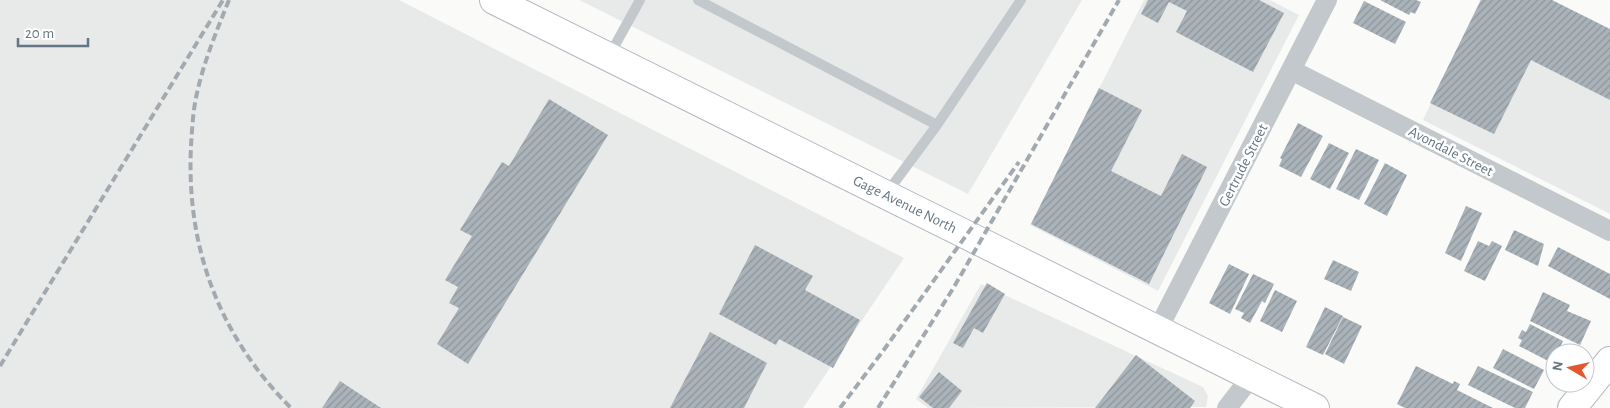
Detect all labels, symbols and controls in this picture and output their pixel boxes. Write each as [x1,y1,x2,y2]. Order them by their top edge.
scale bar [18,15,88,47]
text: 20 m [25,26,54,41]
street label: Gertrude Street [1216,121,1271,209]
street label: Avondale Street [1406,124,1496,179]
street label: Gage Avenue North [851,173,959,236]
north arrow [1545,343,1595,393]
text: N [1550,360,1566,372]

